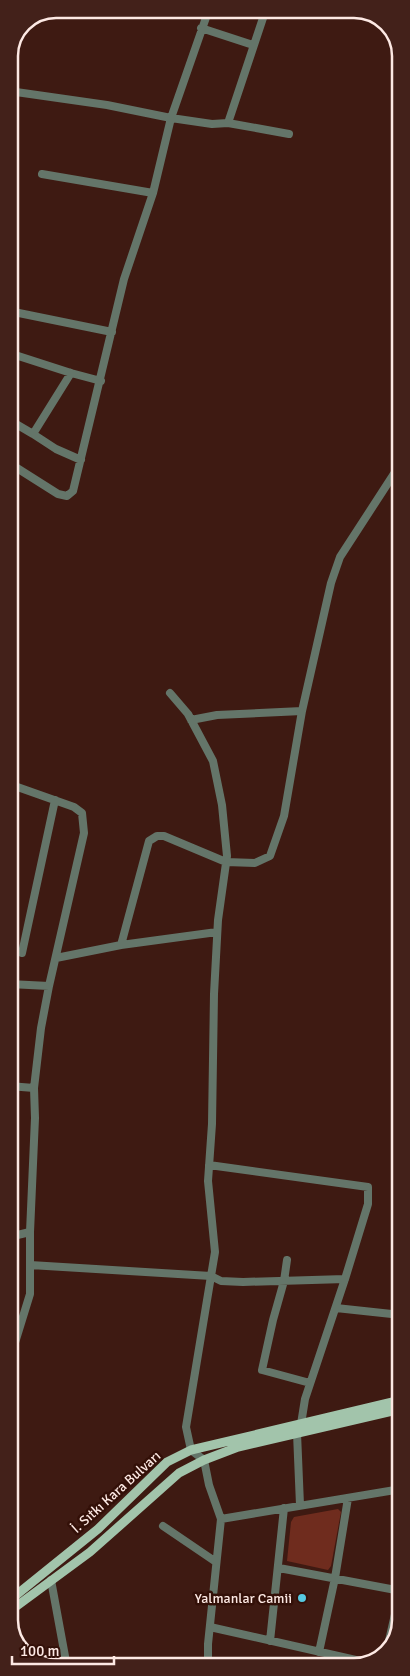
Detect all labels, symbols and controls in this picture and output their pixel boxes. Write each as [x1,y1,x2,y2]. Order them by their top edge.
street label: İ. Sıtkı Kara Bulvarı [68,1447,164,1537]
place label: Yalmanlar Camii [195,1590,292,1607]
marker: Yalmanlar Camii [296,1592,308,1604]
scale bar [12,1634,115,1666]
text: 100 m [20,1642,60,1660]

